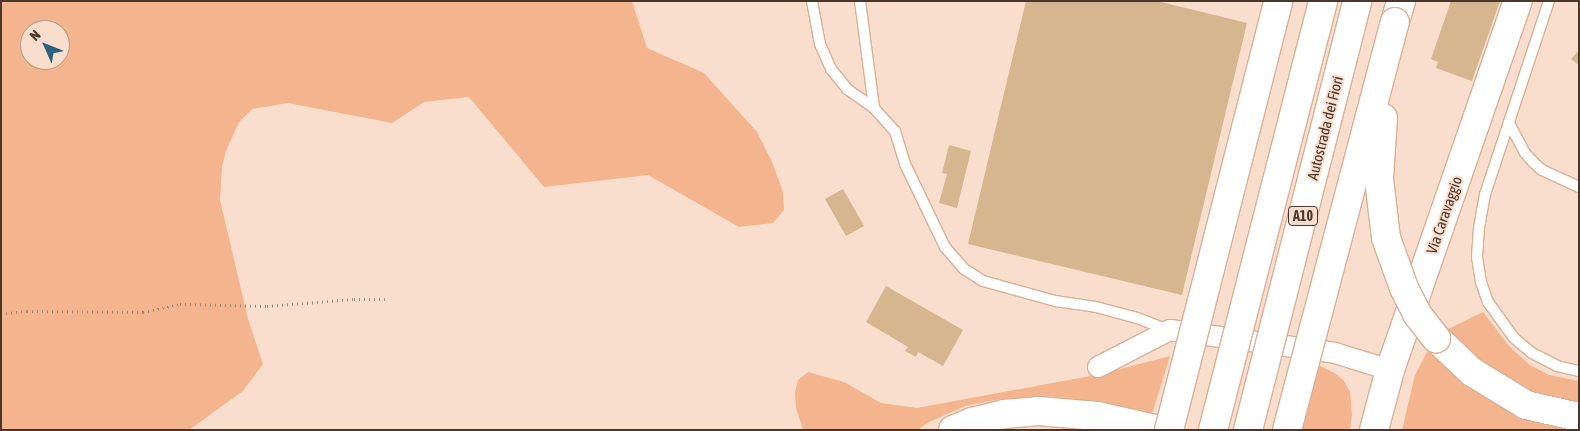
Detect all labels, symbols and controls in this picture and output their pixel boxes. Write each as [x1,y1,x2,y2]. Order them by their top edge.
north arrow [20,20,70,70]
text: N [26,27,44,44]
street label: Autostrada dei Fiori [1303,74,1347,182]
street label: Via Caravaggio [1422,174,1466,256]
road number: A10 [1287,205,1319,228]

